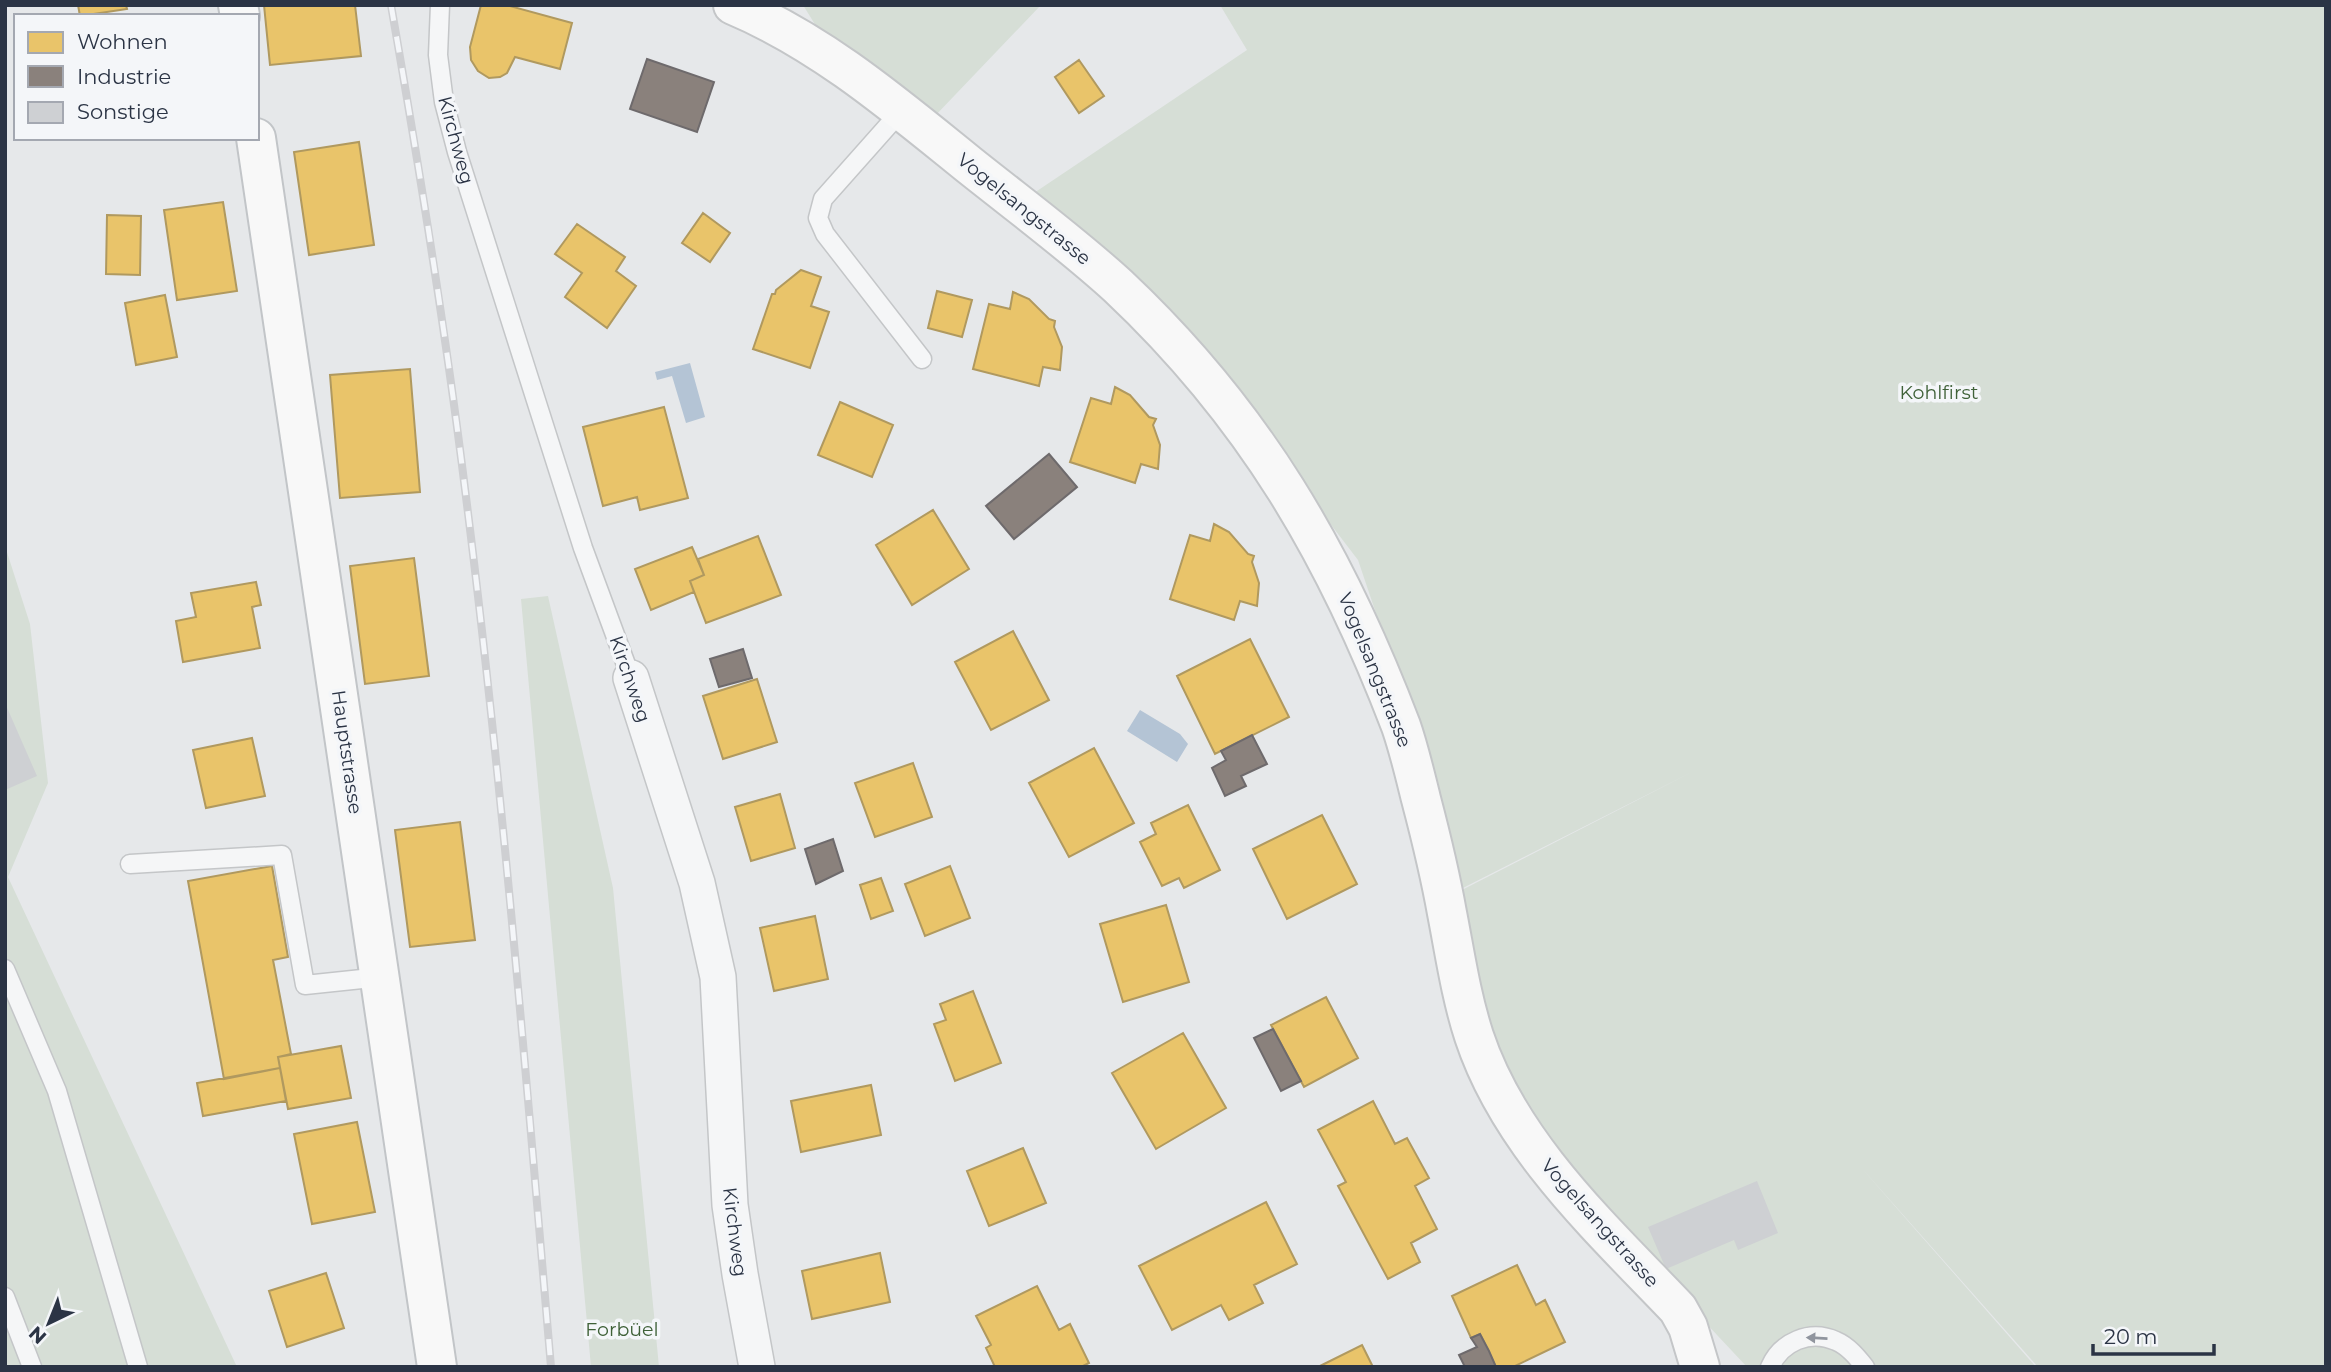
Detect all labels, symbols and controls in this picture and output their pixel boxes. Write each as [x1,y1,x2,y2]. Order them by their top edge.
legend [14,14,259,140]
text: Wohnen [77,29,168,54]
text: Industrie [77,64,171,89]
street label: Kirchweg [433,94,479,186]
text: Sonstige [77,99,169,124]
street label: Vogelsangstrasse [953,148,1095,270]
park label: Kohlfirst [1900,381,1979,404]
street label: Vogelsangstrasse [1333,589,1417,751]
street label: Kirchweg [604,633,656,725]
street label: Hauptstrasse [327,688,367,816]
street label: Vogelsangstrasse [1536,1154,1664,1292]
street label: Kirchweg [718,1186,752,1278]
north arrow [14,1288,84,1358]
scale bar [2093,1312,2214,1356]
park label: Forbüel [585,1318,659,1341]
text: N [24,1321,51,1349]
text: 20 m [2104,1324,2158,1349]
one-way arrow [1806,1333,1828,1344]

